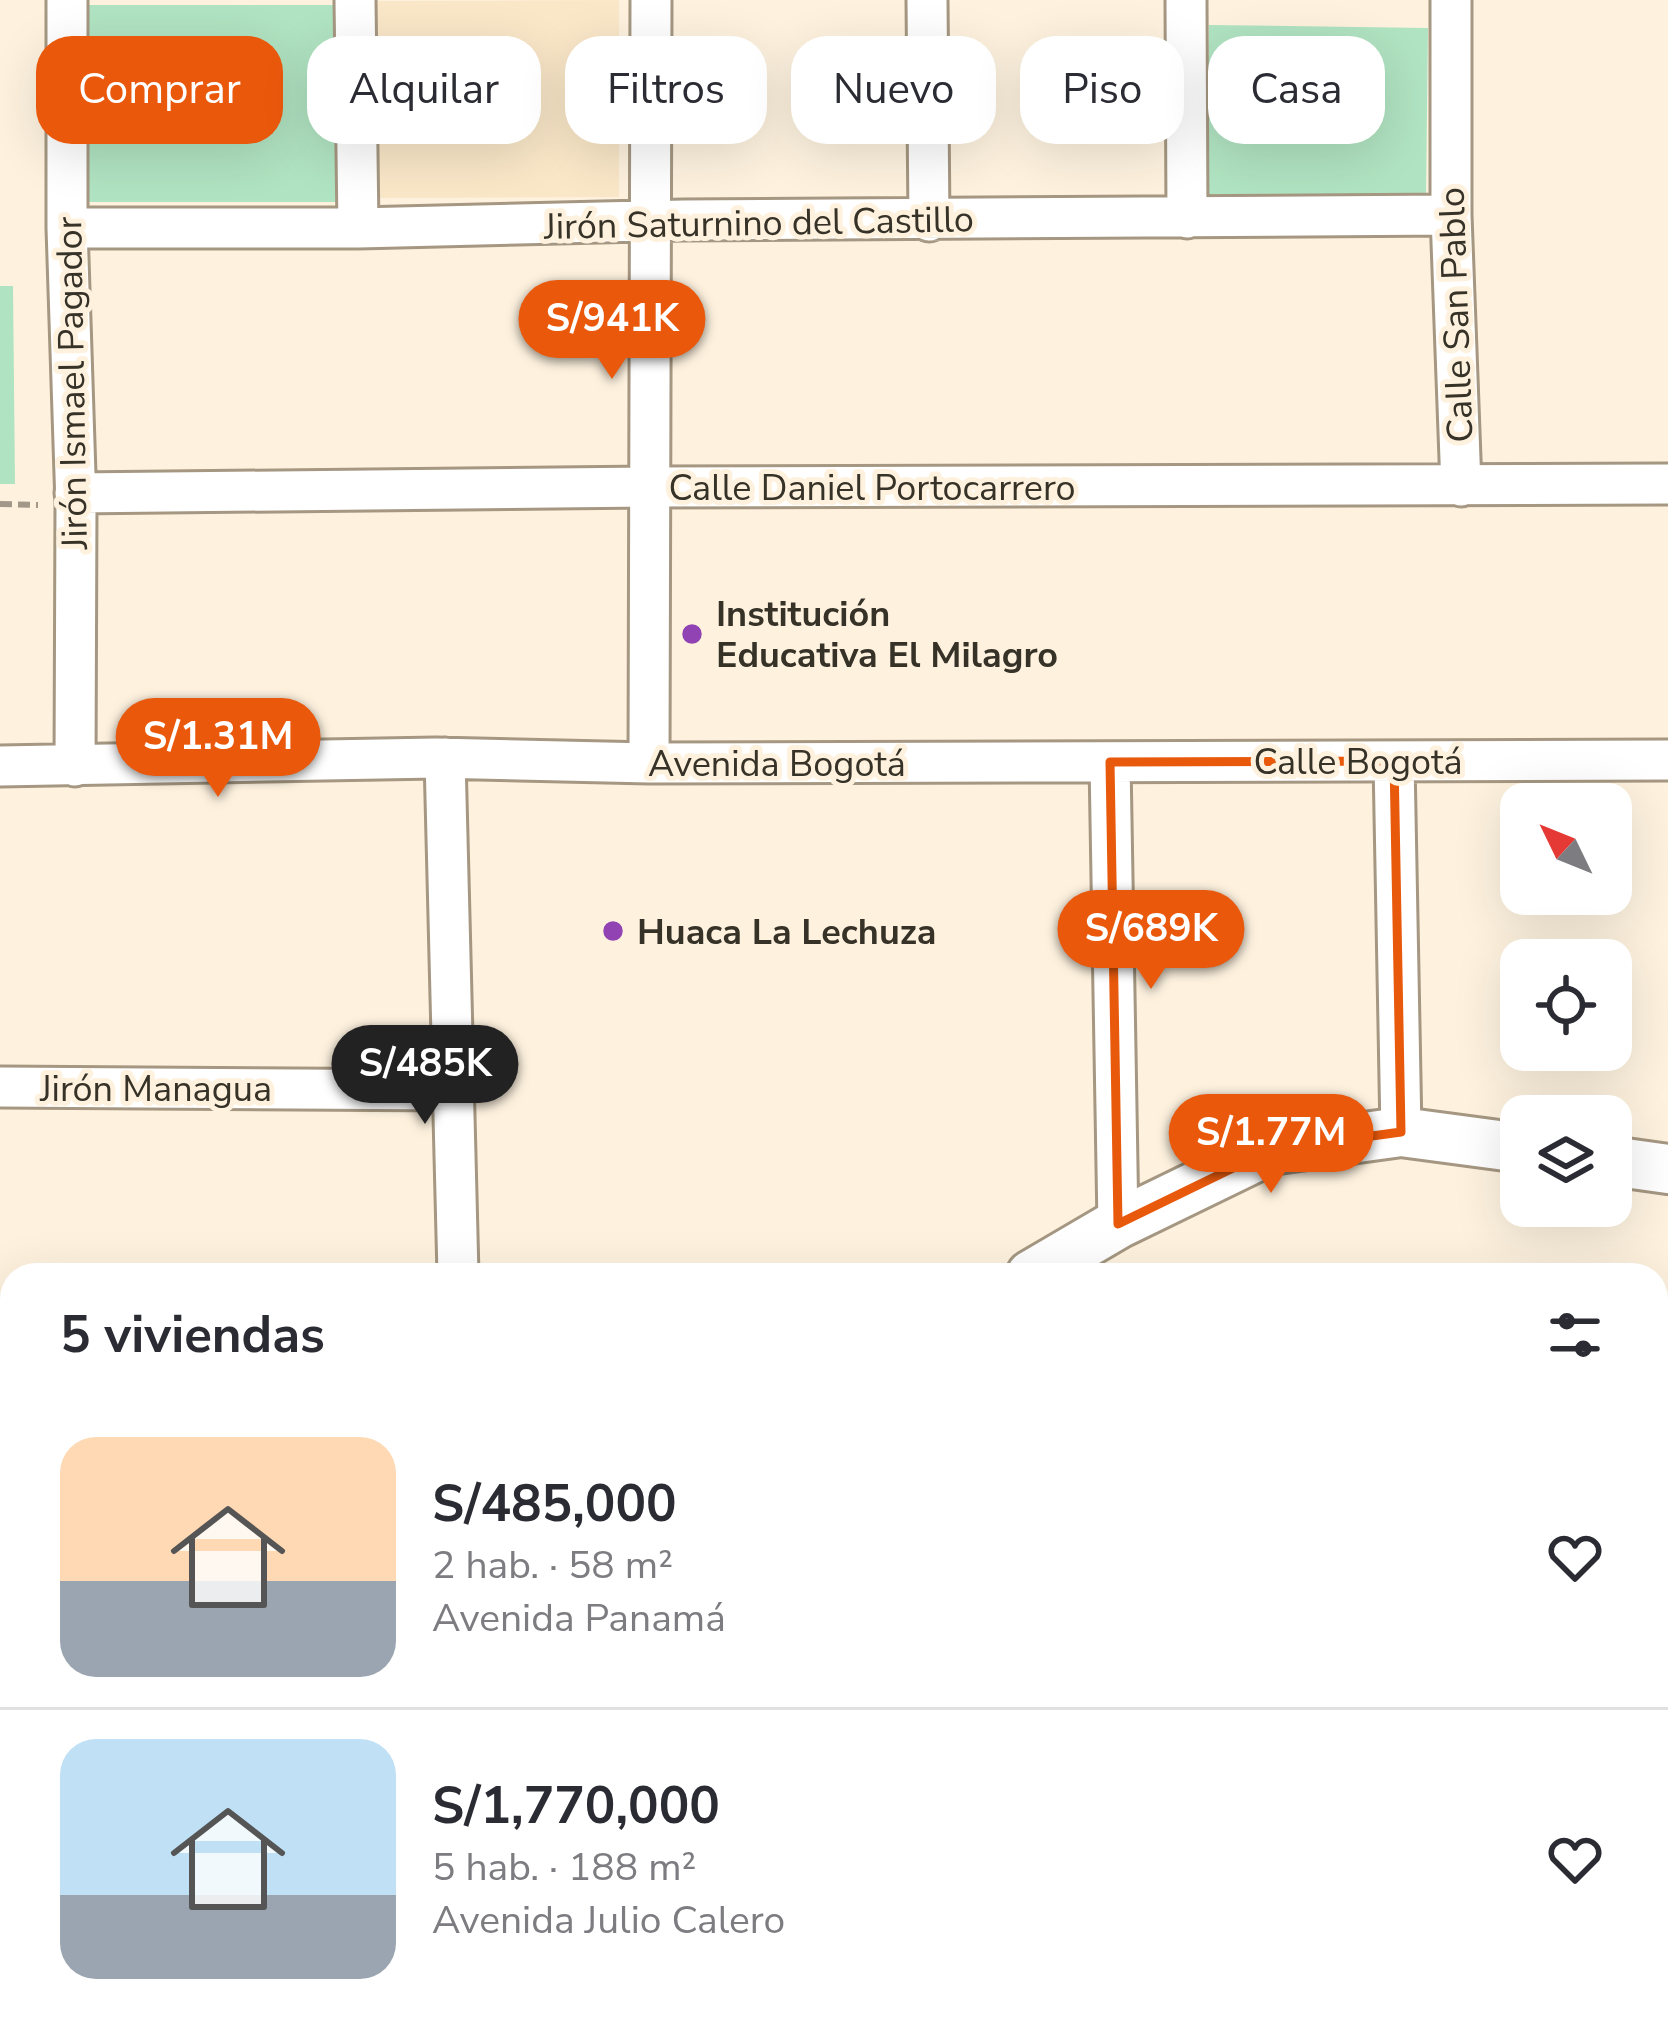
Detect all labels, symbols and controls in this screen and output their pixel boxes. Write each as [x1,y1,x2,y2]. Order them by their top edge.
chip: Comprar [36,36,283,144]
chip: Alquilar [307,36,541,144]
chip: Filtros [565,36,767,144]
chip: Nuevo [791,36,996,144]
chip: Piso [1020,36,1184,144]
chip: Casa [1208,36,1385,144]
street label: Calle San Pablo [1428,186,1485,444]
street label: Jirón Saturnino del Castillo [543,195,974,252]
street label: Jirón Ismael Pagador [45,216,100,551]
pin: S/941K [514,280,710,382]
text: S/941K [545,292,679,345]
street label: Calle Daniel Portocarrero [668,464,1076,513]
place label: Institución Educativa El Milagro [716,590,1058,680]
marker: Institución Educativa El Milagro [679,621,705,647]
pin: S/1.31M [107,698,329,800]
text: S/1.31M [143,710,293,763]
street label: Calle Bogotá [1253,738,1463,787]
street label: Avenida Bogotá [648,740,906,789]
north arrow [1500,783,1632,915]
map controls [1500,783,1632,1227]
pin: S/689K [1053,890,1249,992]
text: S/689K [1084,902,1218,955]
place label: Huaca La Lechuza [637,908,936,957]
marker: Huaca La Lechuza [600,918,626,944]
button: locate [1500,939,1632,1071]
pin: S/485K [327,1025,523,1127]
text: S/485K [358,1037,492,1090]
street label: Jirón Managua [39,1065,272,1114]
pin: S/1.77M [1160,1094,1382,1196]
button: layers [1500,1095,1632,1227]
text: S/1.77M [1196,1106,1346,1159]
text: 5 viviendas [60,1300,325,1370]
icon: filters [1542,1302,1608,1368]
text: S/485,000 [432,1469,677,1539]
icon: home [156,1485,300,1629]
icon: heart [1542,1524,1608,1590]
text: 2 hab. · 58 m² [432,1539,673,1592]
text: Avenida Panamá [432,1592,726,1645]
text: S/1,770,000 [432,1771,720,1841]
icon: home [156,1787,300,1931]
icon: heart [1542,1826,1608,1892]
text: 5 hab. · 188 m² [432,1841,696,1894]
text: Avenida Julio Calero [432,1894,785,1947]

